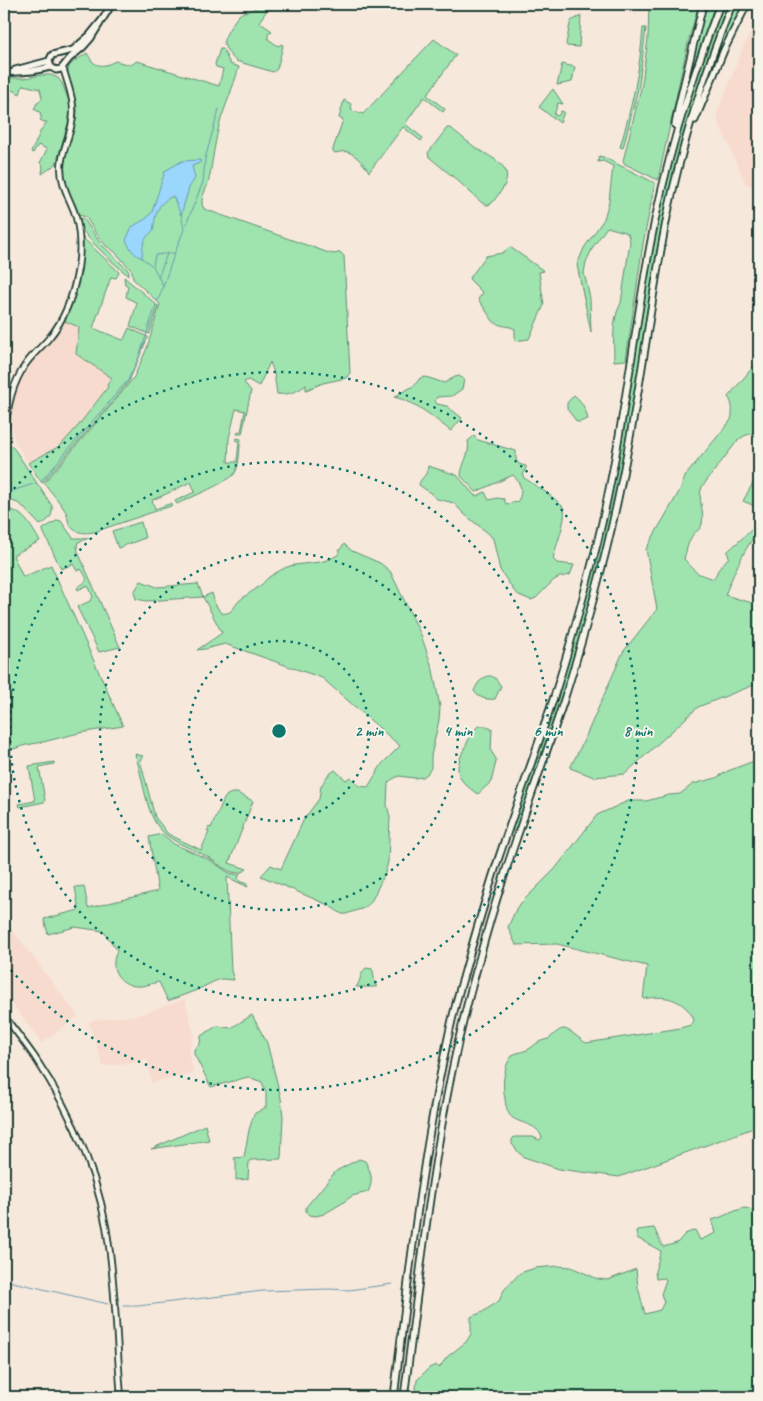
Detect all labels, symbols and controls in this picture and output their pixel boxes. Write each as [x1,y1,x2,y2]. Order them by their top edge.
centre of rings [270,722,288,740]
text: 2 min [355,722,384,741]
text: 4 min [444,722,473,741]
text: 6 min [533,722,564,741]
text: 8 min [624,722,653,741]

